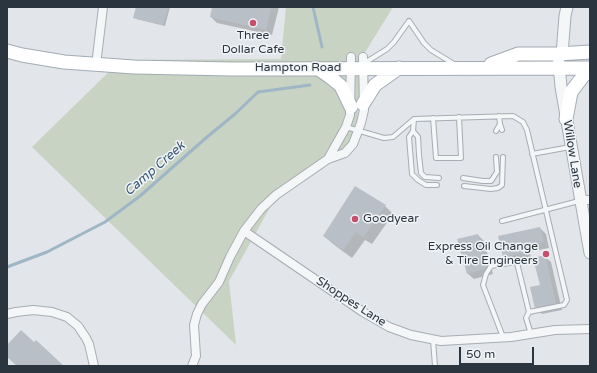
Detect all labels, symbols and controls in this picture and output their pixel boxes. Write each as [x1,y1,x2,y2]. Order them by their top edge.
marker: Three Dollar Cafe [248,18,258,28]
place label: Three Dollar Cafe [222,29,284,57]
street label: Hampton Road [255,61,341,75]
street label: Willow Lane [560,119,584,189]
water label: Camp Creek [121,138,189,200]
place label: Goodyear [363,212,419,226]
marker: Goodyear [350,214,360,224]
place label: Express Oil Change & Tire Engineers [428,240,538,268]
marker: Express Oil Change & Tire Engineers [541,249,551,259]
street label: Shoppes Lane [313,274,389,330]
scale bar [461,339,536,365]
text: 50 m [466,347,495,361]

